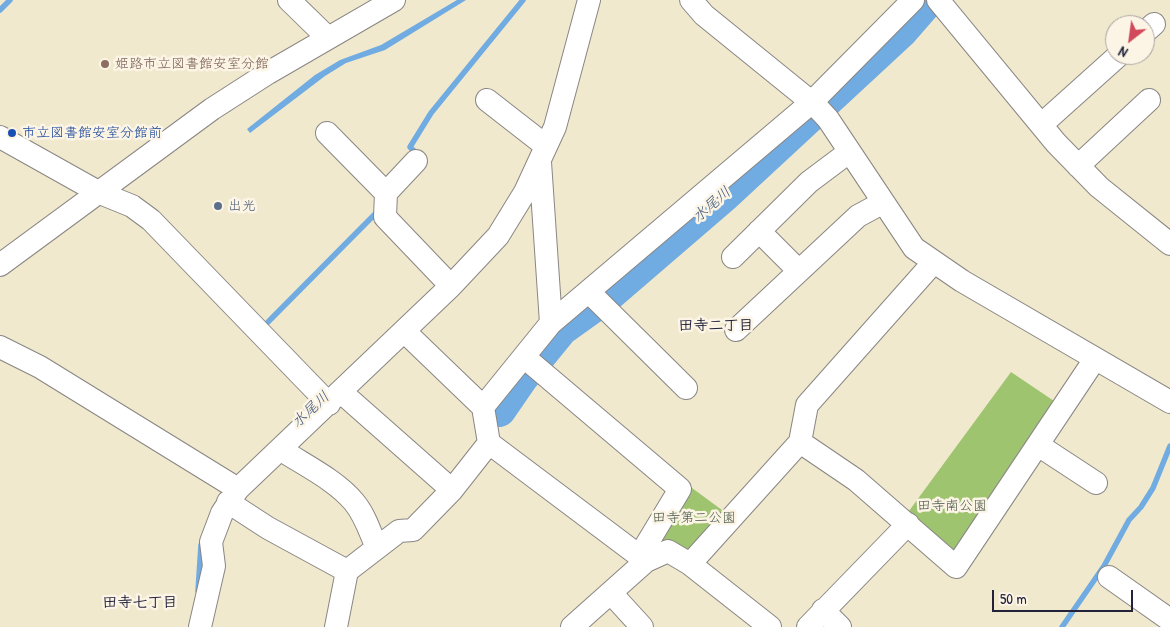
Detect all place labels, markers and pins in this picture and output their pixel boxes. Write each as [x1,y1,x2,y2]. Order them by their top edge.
place label: 姫路市立図書館安室分館 [115,56,269,72]
marker: 姫路市立図書館安室分館 [99,58,111,70]
place label: 市立図書館安室分館前 [22,125,162,141]
marker: 市立図書館安室分館前 [6,127,18,139]
place label: 出光 [228,198,256,214]
marker: 出光 [212,200,224,212]

